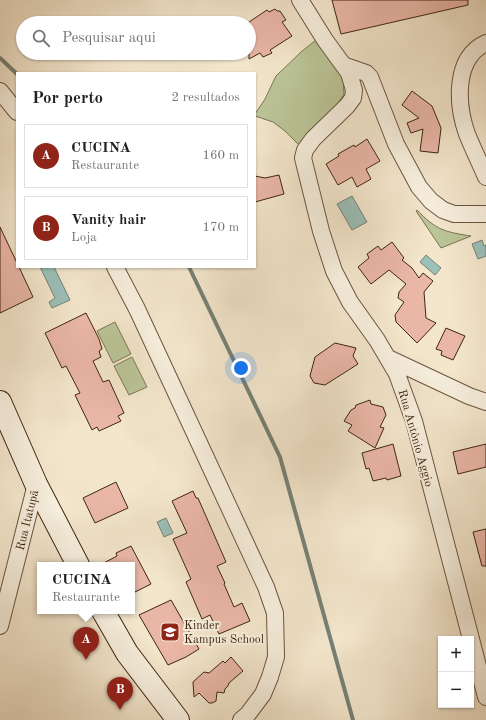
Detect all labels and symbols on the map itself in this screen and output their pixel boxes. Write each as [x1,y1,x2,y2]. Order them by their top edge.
your location [231,358,251,378]
street label: Rua Antônio Aggio [395,388,435,488]
street label: Rua Itatupã [15,489,41,552]
place label: Kinder Kampus School [184,620,264,646]
school or university icon: Kinder Kampus School [159,621,181,643]
pin: A [73,627,99,660]
pin: B [107,677,133,710]

